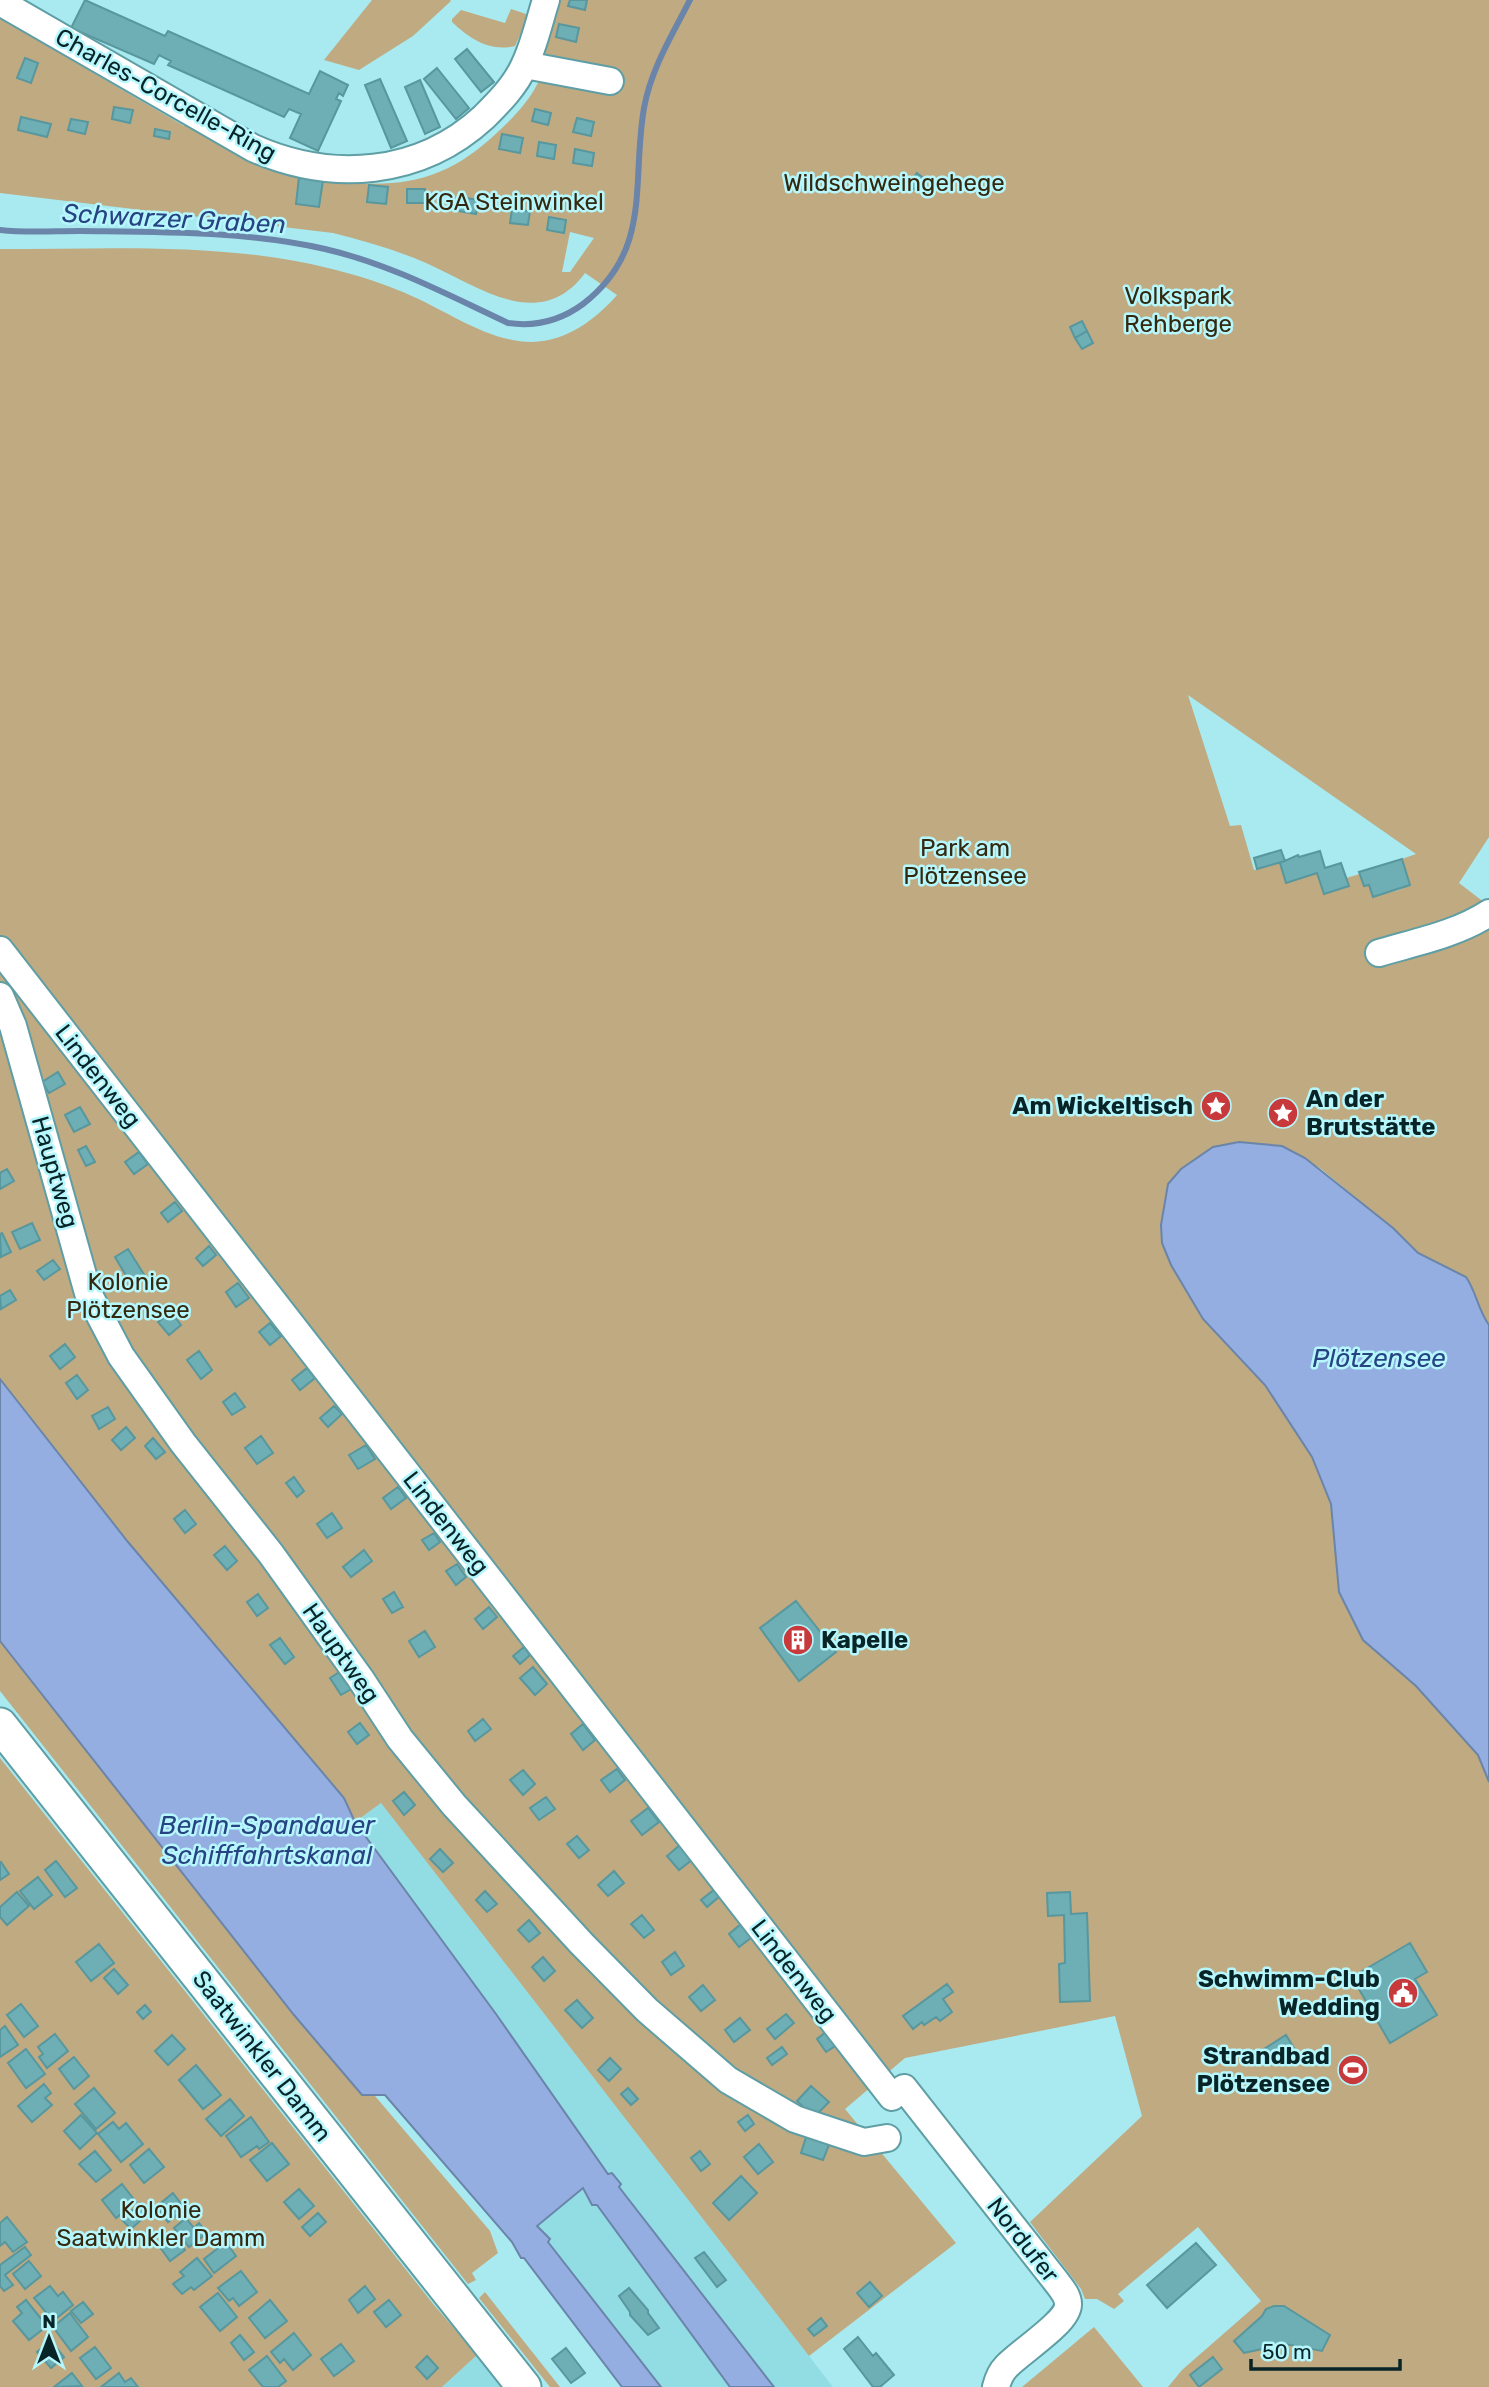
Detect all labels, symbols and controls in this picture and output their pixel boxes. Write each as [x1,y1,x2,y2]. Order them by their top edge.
street label: Charles-Corcelle-Ring [51,23,281,167]
park label: Wildschweingehege [783,169,1005,197]
park label: KGA Steinwinkel [424,188,604,216]
water label: Schwarzer Graben [61,198,287,240]
park label: Volkspark Rehberge [1124,282,1232,338]
park label: Park am Plötzensee [903,834,1027,890]
street label: Lindenweg [49,1019,147,1133]
place label: An der Brutstätte [1306,1085,1436,1141]
place icon: Am Wickeltisch [1199,1089,1233,1123]
place label: Am Wickeltisch [1012,1092,1193,1120]
place icon: An der Brutstätte [1266,1096,1300,1130]
street label: Hauptweg [26,1113,84,1231]
park label: Kolonie Plötzensee [66,1268,190,1324]
water label: Plötzensee [1312,1343,1446,1374]
street label: Lindenweg [397,1466,495,1580]
street label: Hauptweg [297,1598,385,1708]
building icon: Kapelle [781,1623,815,1657]
place label: Kapelle [821,1626,908,1654]
water label: Berlin-Spandauer Schifffahrtskanal [159,1810,376,1871]
street label: Lindenweg [745,1914,843,2028]
street label: Saatwinkler Damm [187,1965,337,2147]
place label: Schwimm-Club Wedding [1198,1965,1380,2021]
public building icon: Schwimm-Club Wedding [1386,1976,1420,2010]
place label: Strandbad Plötzensee [1196,2042,1330,2098]
sports icon: Strandbad Plötzensee [1336,2053,1370,2087]
street label: Nordufer [981,2192,1065,2288]
park label: Kolonie Saatwinkler Damm [57,2196,265,2252]
north arrow [14,2303,84,2373]
text: N [42,2310,56,2333]
scale bar [1251,2328,1400,2372]
text: 50 m [1262,2339,1312,2364]

